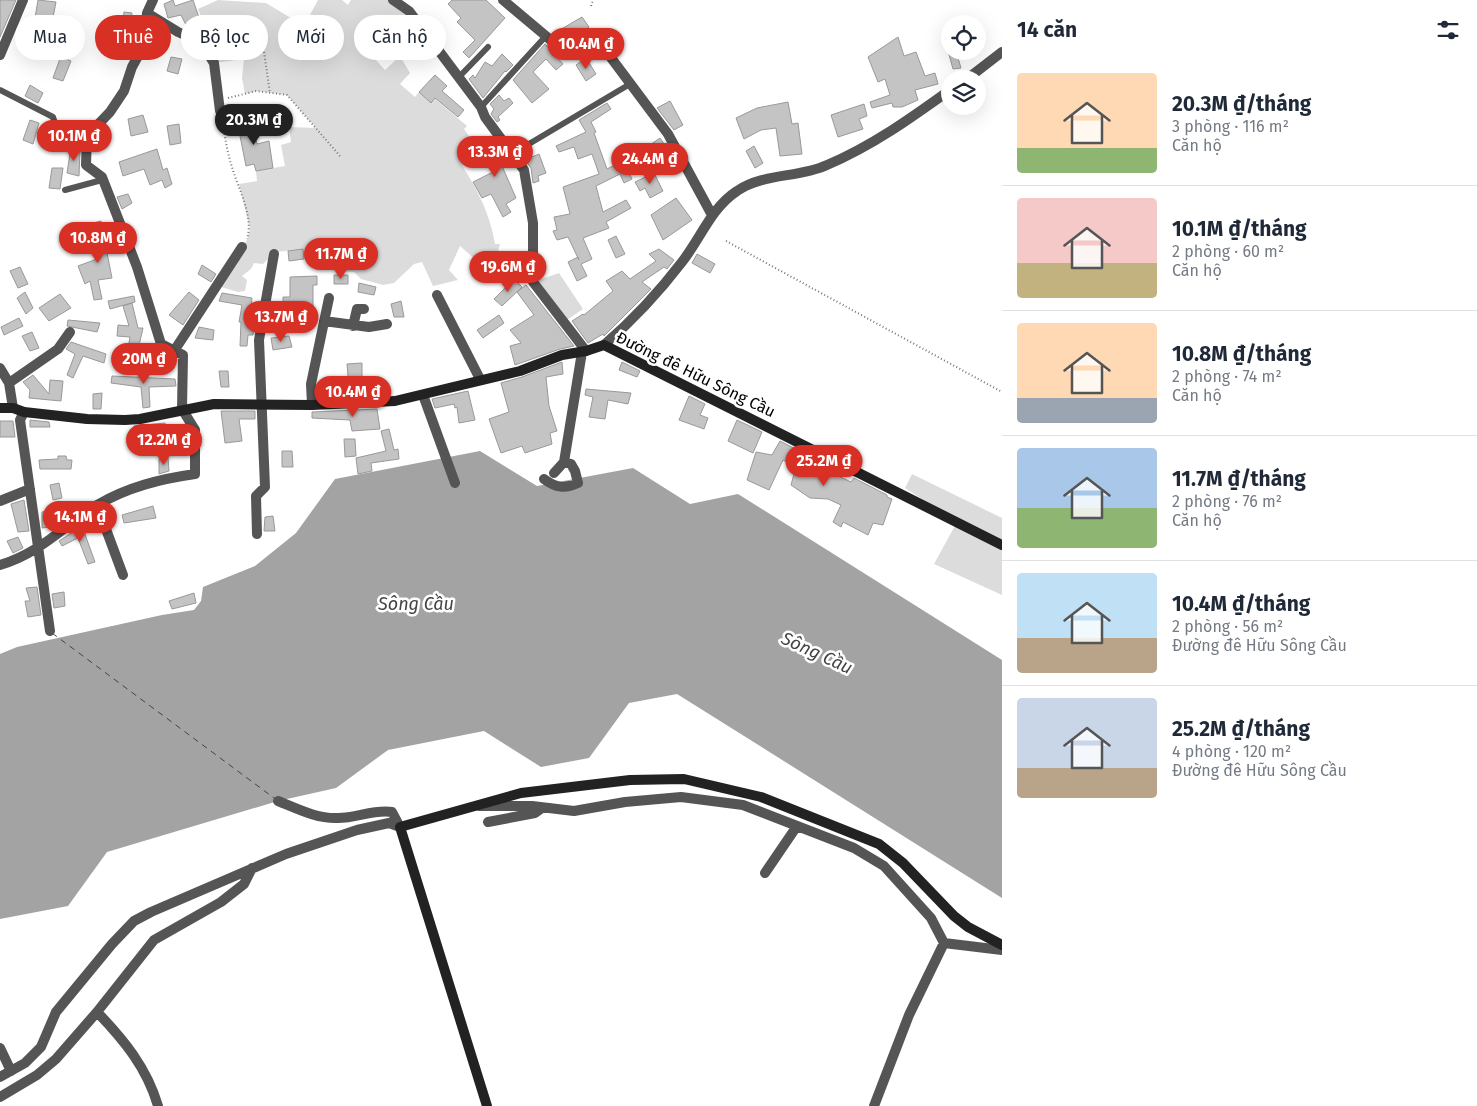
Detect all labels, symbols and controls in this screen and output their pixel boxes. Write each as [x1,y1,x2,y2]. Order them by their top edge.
chip: Mua [15,15,85,60]
chip: Thuê [95,15,171,60]
chip: Bộ lọc [181,15,268,60]
chip: Mới [278,15,344,60]
chip: Căn hộ [354,15,446,60]
map controls [941,15,986,115]
button: locate [941,15,986,60]
icon: filters [1434,16,1462,44]
text: 14 căn [1017,17,1077,43]
pin: 10.4M ₫ [540,28,632,70]
text: 10.4M ₫ [558,34,614,53]
button: layers [941,70,986,115]
text: 20.3M ₫/tháng [1172,91,1311,117]
icon: home [1057,93,1117,153]
pin: 20.3M ₫ [208,104,300,146]
text: 20.3M ₫ [226,110,282,129]
text: 3 phòng · 116 m² [1172,117,1289,136]
pin: 10.1M ₫ [28,120,120,162]
text: 10.1M ₫ [48,126,100,145]
pin: 13.3M ₫ [449,136,541,178]
text: Căn hộ [1172,136,1222,155]
text: 13.3M ₫ [468,142,522,161]
pin: 24.4M ₫ [604,142,696,185]
text: 24.4M ₫ [622,149,678,168]
text: 10.1M ₫/tháng [1172,216,1307,242]
icon: home [1057,218,1117,278]
pin: 10.8M ₫ [52,222,144,264]
text: 10.8M ₫ [70,228,126,247]
pin: 11.7M ₫ [295,238,387,280]
text: 2 phòng · 60 m² [1172,242,1284,261]
text: 11.7M ₫ [315,244,367,263]
pin: 19.6M ₫ [462,250,554,293]
text: 19.6M ₫ [480,257,536,276]
text: Căn hộ [1172,261,1222,280]
pin: 13.7M ₫ [235,300,327,343]
text: 13.7M ₫ [254,307,308,326]
street label: Đường đê Hữu Sông Cầu [613,327,779,421]
text: 10.8M ₫/tháng [1172,341,1311,367]
pin: 20M ₫ [109,342,179,385]
icon: home [1057,343,1117,403]
text: 20M ₫ [122,349,166,368]
text: 2 phòng · 74 m² [1172,367,1282,386]
pin: 10.4M ₫ [307,376,399,418]
text: 10.4M ₫ [325,382,381,401]
text: Căn hộ [1172,386,1222,405]
pin: 12.2M ₫ [118,424,210,466]
text: 12.2M ₫ [137,430,191,449]
pin: 25.2M ₫ [778,444,870,487]
text: 25.2M ₫ [796,451,852,470]
text: 11.7M ₫/tháng [1172,466,1306,492]
icon: home [1057,468,1117,528]
text: 2 phòng · 76 m² [1172,492,1282,511]
pin: 14.1M ₫ [34,500,126,543]
text: 14.1M ₫ [54,507,106,526]
text: Căn hộ [1172,511,1222,530]
text: 10.4M ₫/tháng [1172,591,1310,617]
water label: Sông Cầu [377,593,454,615]
icon: home [1057,593,1117,653]
text: 2 phòng · 56 m² [1172,617,1283,636]
water label: Sông Cầu [777,627,856,679]
text: Đường đê Hữu Sông Cầu [1172,636,1347,655]
text: 25.2M ₫/tháng [1172,716,1310,742]
icon: home [1057,718,1117,778]
text: 4 phòng · 120 m² [1172,742,1291,761]
text: Đường đê Hữu Sông Cầu [1172,761,1347,780]

